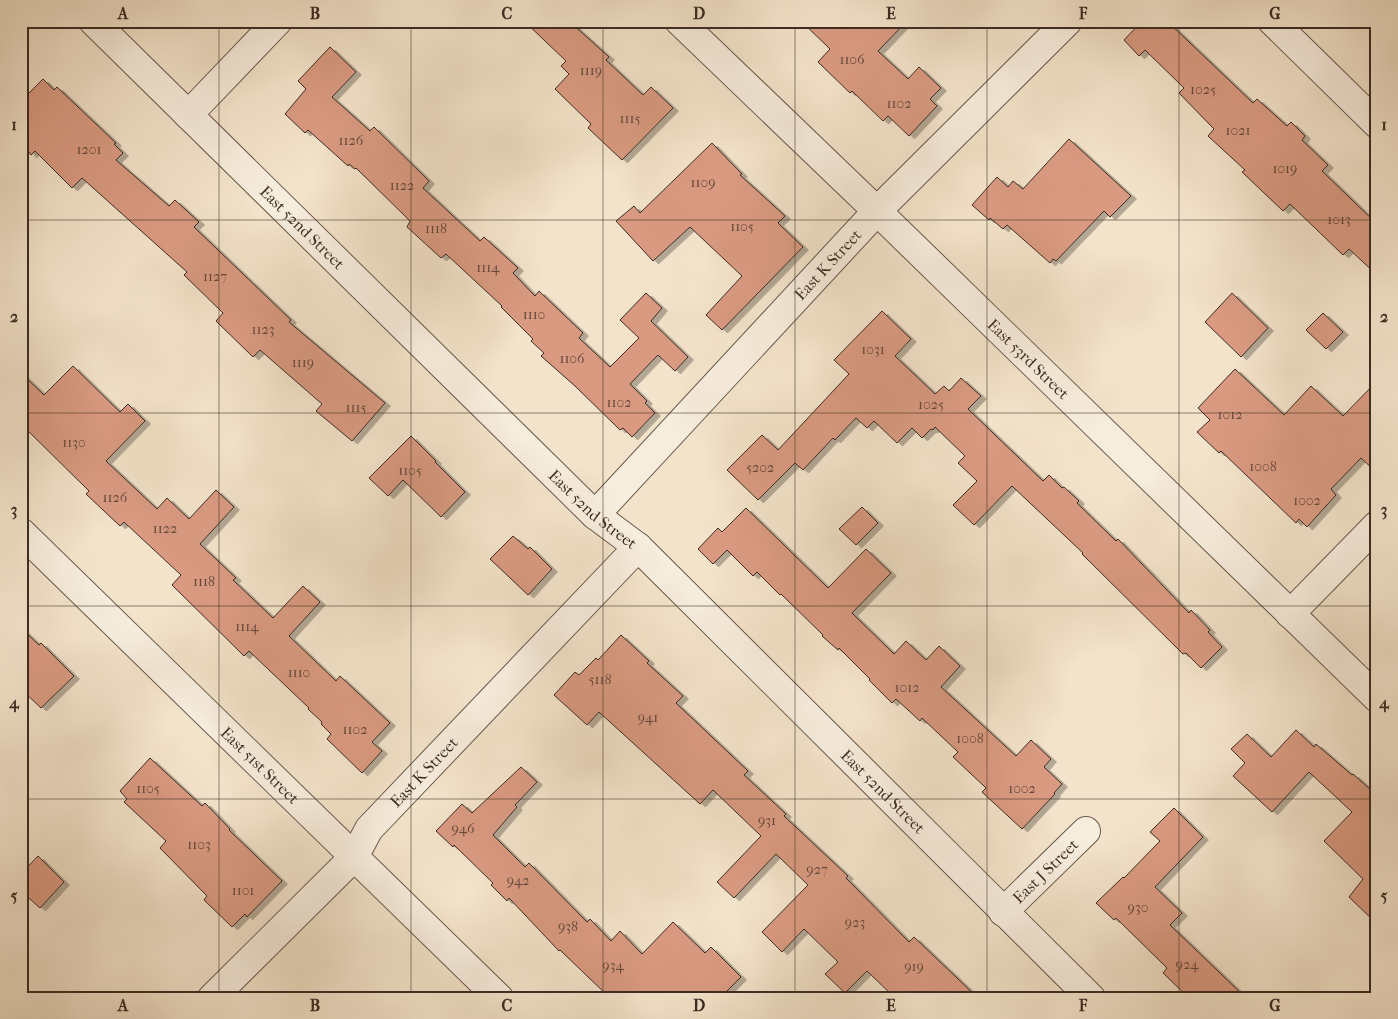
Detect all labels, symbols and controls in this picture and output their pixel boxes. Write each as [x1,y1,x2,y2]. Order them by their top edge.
text: A [117,4,129,23]
text: B [310,4,320,23]
text: C [502,4,513,23]
text: D [693,4,705,23]
text: E [886,4,896,23]
text: F [1078,4,1088,23]
text: G [1269,4,1281,23]
house number: 1106 [839,51,865,68]
house number: 1119 [580,62,602,79]
house number: 1025 [1190,81,1216,98]
house number: 1102 [887,95,911,112]
house number: 1115 [620,110,641,127]
text: 1 [11,115,17,134]
text: 1 [1381,115,1387,134]
house number: 1021 [1226,122,1250,139]
house number: 1126 [339,132,364,149]
house number: 1201 [77,141,101,158]
house number: 1019 [1273,160,1297,177]
house number: 1109 [691,174,715,191]
house number: 1122 [390,177,414,194]
street label: East 52nd Street [256,181,349,273]
house number: 1013 [1327,211,1351,228]
house number: 1105 [730,218,754,235]
house number: 1118 [425,220,447,237]
street label: East K Street [790,225,865,304]
house number: 1114 [476,259,500,276]
house number: 1127 [203,268,227,285]
house number: 1110 [523,306,545,323]
text: 2 [10,307,18,326]
text: 2 [1380,307,1388,326]
street label: East 53rd Street [984,315,1074,403]
house number: 1123 [252,321,274,338]
house number: 1031 [861,341,885,358]
house number: 1106 [559,350,585,367]
house number: 1119 [292,354,314,371]
house number: 1102 [607,394,631,411]
house number: 1025 [918,396,944,413]
house number: 1115 [346,399,367,416]
house number: 1012 [1218,406,1242,423]
house number: 1130 [62,434,86,451]
house number: 1008 [1249,458,1277,475]
house number: 5202 [746,459,774,476]
house number: 1105 [398,462,422,479]
street label: East 52nd Street [545,466,641,553]
house number: 1126 [103,489,128,506]
house number: 1002 [1293,492,1321,509]
text: 3 [11,500,17,520]
text: 3 [1381,500,1387,520]
house number: 1122 [153,520,177,537]
house number: 1118 [193,573,215,590]
house number: 1114 [235,618,259,635]
house number: 1110 [288,664,310,681]
house number: 5118 [588,671,612,688]
house number: 1012 [895,679,919,696]
text: 4 [8,693,20,713]
text: 4 [1378,693,1390,713]
house number: 941 [638,709,658,726]
house number: 1102 [343,721,367,738]
street label: East 51st Street [217,723,304,808]
house number: 1008 [956,730,984,747]
street label: East K Street [386,733,462,811]
street label: East 52nd Street [837,745,930,837]
house number: 1105 [136,780,160,797]
house number: 1002 [1008,780,1036,797]
house number: 931 [758,812,776,829]
house number: 946 [451,820,475,837]
street label: East J Street [1009,834,1082,907]
house number: 1103 [187,836,211,853]
house number: 927 [806,861,828,878]
house number: 942 [507,872,529,889]
house number: 1101 [232,882,254,899]
text: 5 [11,886,18,905]
text: 5 [1381,886,1388,905]
house number: 930 [1128,899,1148,916]
house number: 923 [845,914,865,931]
house number: 938 [558,918,578,935]
house number: 924 [1176,956,1199,973]
house number: 934 [602,957,624,974]
house number: 919 [904,958,924,975]
text: A [117,996,129,1015]
text: B [310,996,320,1015]
text: C [502,996,513,1015]
text: D [693,996,705,1015]
text: E [886,996,896,1015]
text: F [1078,996,1088,1015]
text: G [1269,996,1281,1015]

